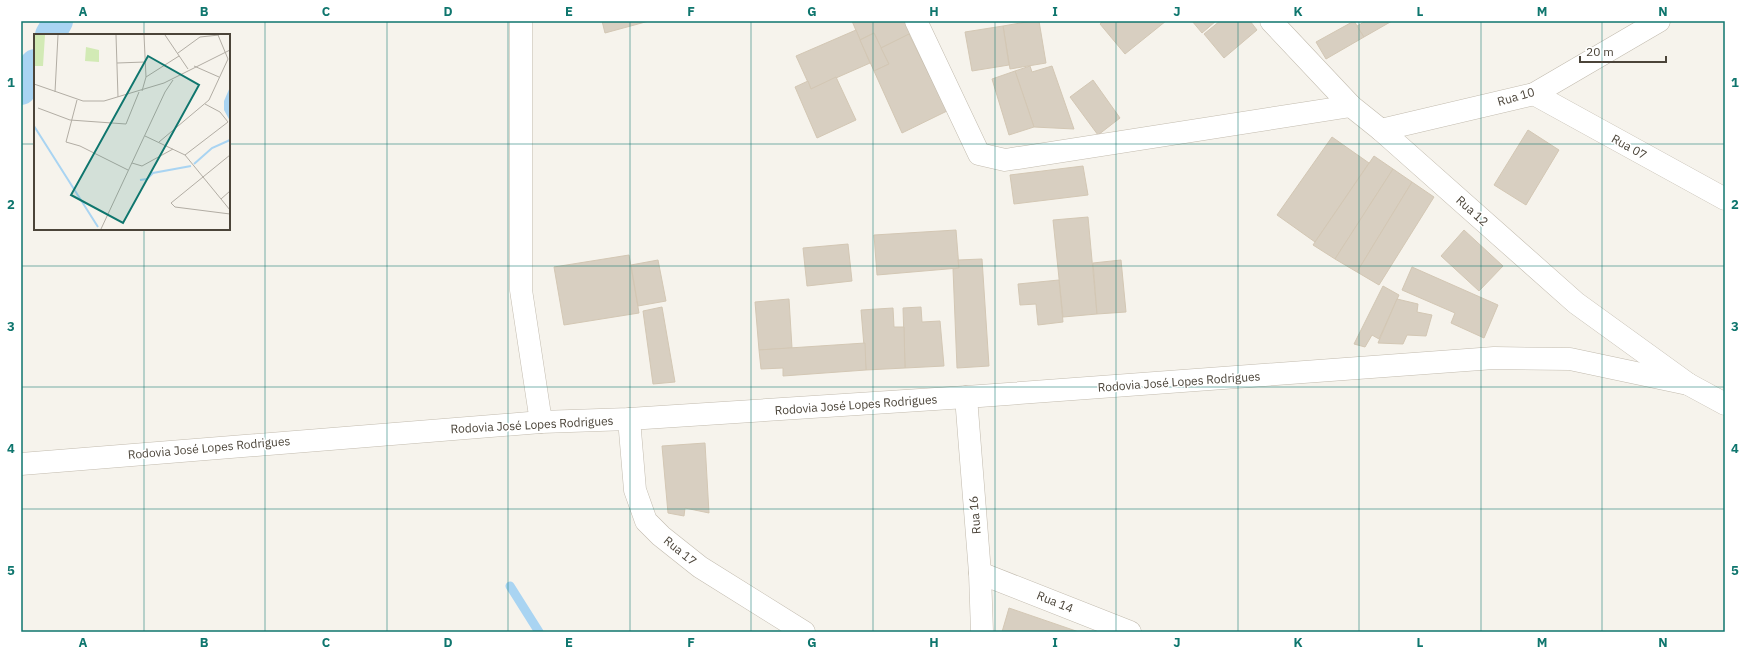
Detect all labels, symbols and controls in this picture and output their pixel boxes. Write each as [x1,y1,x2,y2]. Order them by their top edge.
text: A [79,3,88,20]
text: B [200,3,209,20]
text: C [322,3,331,20]
text: D [443,3,453,20]
text: E [565,3,573,20]
text: F [687,3,695,20]
text: G [807,3,817,20]
text: H [929,3,939,20]
text: I [1052,3,1058,20]
text: J [1173,3,1181,20]
text: K [1293,3,1303,20]
text: L [1417,3,1424,20]
text: M [1537,3,1547,20]
text: N [1658,3,1668,20]
inset map [34,34,230,230]
scale bar [1580,38,1666,64]
text: 20 m [1586,44,1614,59]
text: 1 [7,74,15,91]
text: 1 [1731,74,1739,91]
street label: Rua 10 [1495,84,1536,109]
street label: Rua 07 [1609,131,1650,162]
street label: Rua 12 [1453,192,1492,229]
text: 2 [7,196,15,213]
text: 2 [1731,196,1739,213]
text: 3 [7,318,15,335]
text: 3 [1731,318,1739,335]
street label: Rodovia José Lopes Rodrigues [1097,368,1261,395]
street label: Rodovia José Lopes Rodrigues [774,391,938,418]
street label: Rodovia José Lopes Rodrigues [450,413,614,436]
street label: Rodovia José Lopes Rodrigues [127,433,291,462]
text: 4 [7,440,15,457]
text: 4 [1731,440,1739,457]
street label: Rua 16 [965,495,984,535]
street label: Rua 17 [661,533,700,568]
text: 5 [7,562,15,579]
text: 5 [1731,562,1739,579]
street label: Rua 14 [1035,587,1076,616]
text: A [79,634,88,651]
text: B [200,634,209,651]
text: C [322,634,331,651]
text: D [443,634,453,651]
text: E [565,634,573,651]
text: F [687,634,695,651]
text: G [807,634,817,651]
text: H [929,634,939,651]
text: I [1052,634,1058,651]
text: J [1173,634,1181,651]
text: K [1293,634,1303,651]
text: L [1417,634,1424,651]
text: M [1537,634,1547,651]
text: N [1658,634,1668,651]

